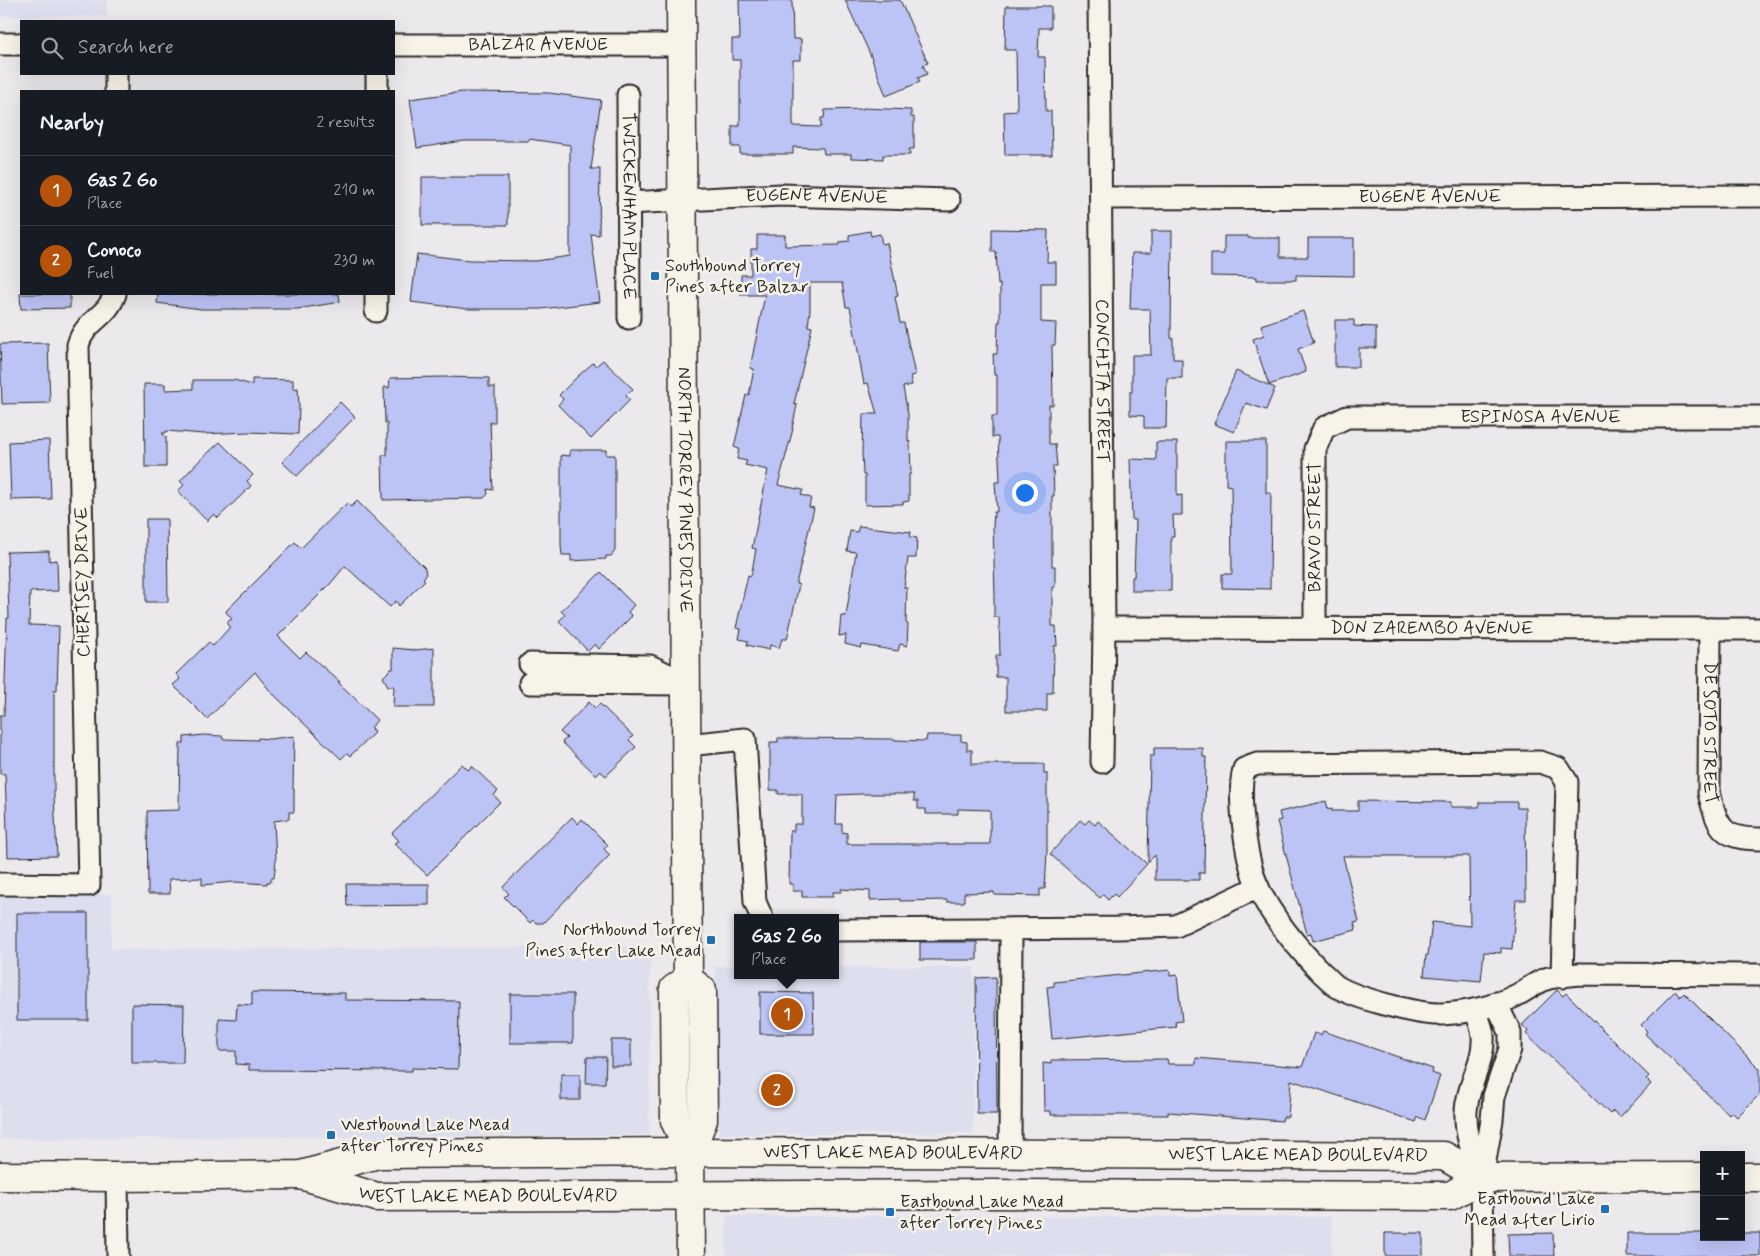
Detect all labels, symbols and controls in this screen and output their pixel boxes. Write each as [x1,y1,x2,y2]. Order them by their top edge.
search box [20,20,395,75]
street label: BALZAR AVENUE [468,33,608,57]
icon: search [38,34,66,62]
text: Search here [78,35,174,60]
text: Nearby [40,109,104,137]
text: 2 results [317,112,375,133]
street label: TWICKENHAM PLACE [616,112,641,300]
text: Gas 2 Go [87,168,157,193]
text: 1 [52,180,60,201]
text: 210 m [334,180,375,201]
street label: EUGENE AVENUE [745,183,889,210]
street label: EUGENE AVENUE [1359,185,1501,209]
text: Place [87,193,122,214]
text: Conoco [87,238,141,263]
text: 2 [52,250,60,271]
text: 230 m [334,250,375,271]
place label: Southbound Torrey Pines after Balzar [665,254,809,299]
text: Fuel [87,263,114,284]
marker: Southbound Torrey Pines after Balzar [649,270,661,282]
street label: CONCHITA STREET [1089,299,1115,463]
street label: NORTH TORREY PINES DRIVE [672,367,697,613]
street label: ESPINOSA AVENUE [1460,405,1621,429]
street label: BRAVO STREET [1303,462,1327,592]
your location [1012,480,1038,506]
street label: CHERTSEY DRIVE [70,506,96,657]
street label: DON ZAREMBO AVENUE [1330,616,1534,641]
street label: DE SOTO STREET [1697,662,1724,807]
popup [734,914,839,979]
place label: Northbound Torrey Pines after Lake Mead [525,918,701,963]
text: Gas 2 Go [751,924,822,949]
marker: Northbound Torrey Pines after Lake Mead [705,934,717,946]
text: Place [751,949,787,970]
pin: 1 [771,995,803,1033]
pin: 2 [761,1071,793,1109]
place label: Westbound Lake Mead after Torrey Pines [341,1113,510,1158]
marker: Westbound Lake Mead after Torrey Pines [325,1129,337,1141]
street label: WEST LAKE MEAD BOULEVARD [763,1140,1023,1166]
street label: WEST LAKE MEAD BOULEVARD [1168,1143,1428,1168]
map controls [1700,1151,1745,1241]
button: + [1700,1151,1745,1196]
street label: WEST LAKE MEAD BOULEVARD [355,1180,618,1209]
place label: Eastbound Lake Mead after Lirio [1464,1187,1595,1232]
place label: Eastbound Lake Mead after Torrey Pines [900,1190,1063,1235]
button: − [1700,1196,1745,1241]
marker: Eastbound Lake Mead after Lirio [1599,1203,1611,1215]
marker: Eastbound Lake Mead after Torrey Pines [884,1206,896,1218]

